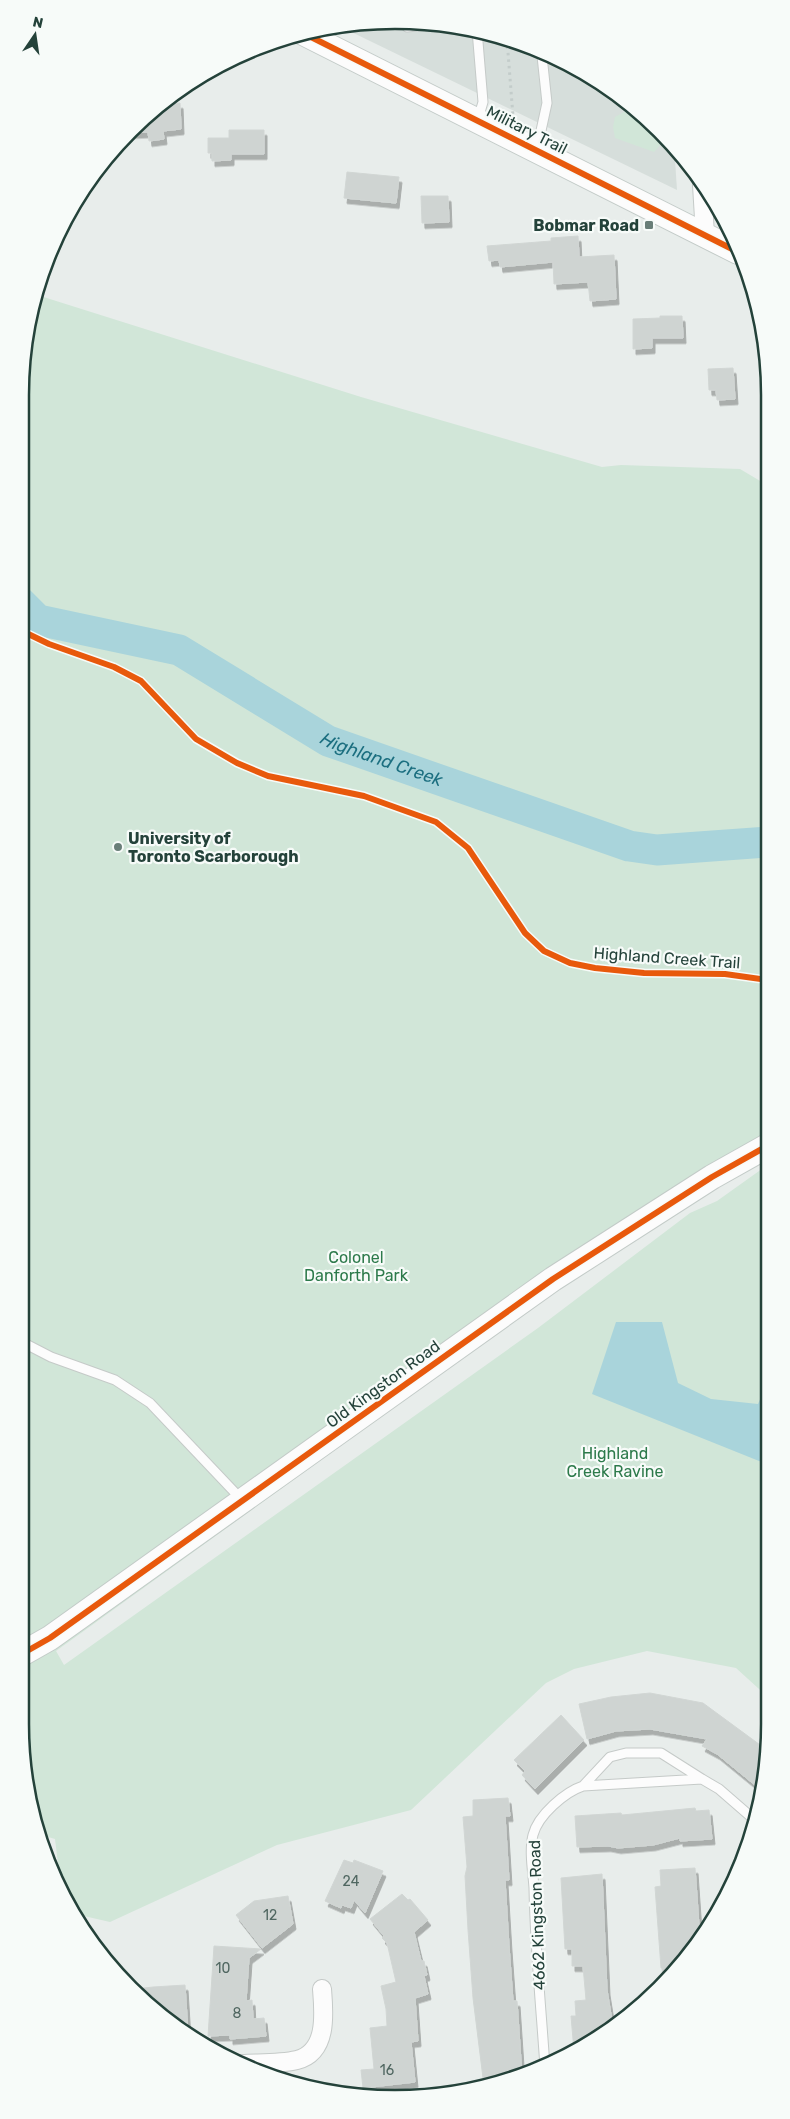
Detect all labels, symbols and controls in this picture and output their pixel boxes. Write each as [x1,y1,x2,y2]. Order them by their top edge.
north arrow [10,10,60,60]
text: N [31,13,45,32]
street label: Military Trail [484,102,570,158]
place label: Bobmar Road [533,216,639,235]
marker: Bobmar Road [643,219,655,231]
water label: Highland Creek [316,728,446,791]
place label: University of Toronto Scarborough [128,829,299,866]
marker: University of Toronto Scarborough [112,841,124,853]
street label: Highland Creek Trail [593,943,741,973]
park label: Colonel Danforth Park [304,1248,409,1285]
street label: Old Kingston Road [322,1336,444,1432]
park label: Highland Creek Ravine [566,1444,664,1481]
street label: 4662 Kingston Road [525,1840,549,1990]
house number: 24 [343,1873,360,1890]
house number: 12 [263,1907,277,1924]
house number: 10 [216,1960,231,1977]
house number: 8 [233,2005,242,2022]
house number: 16 [380,2062,394,2079]

